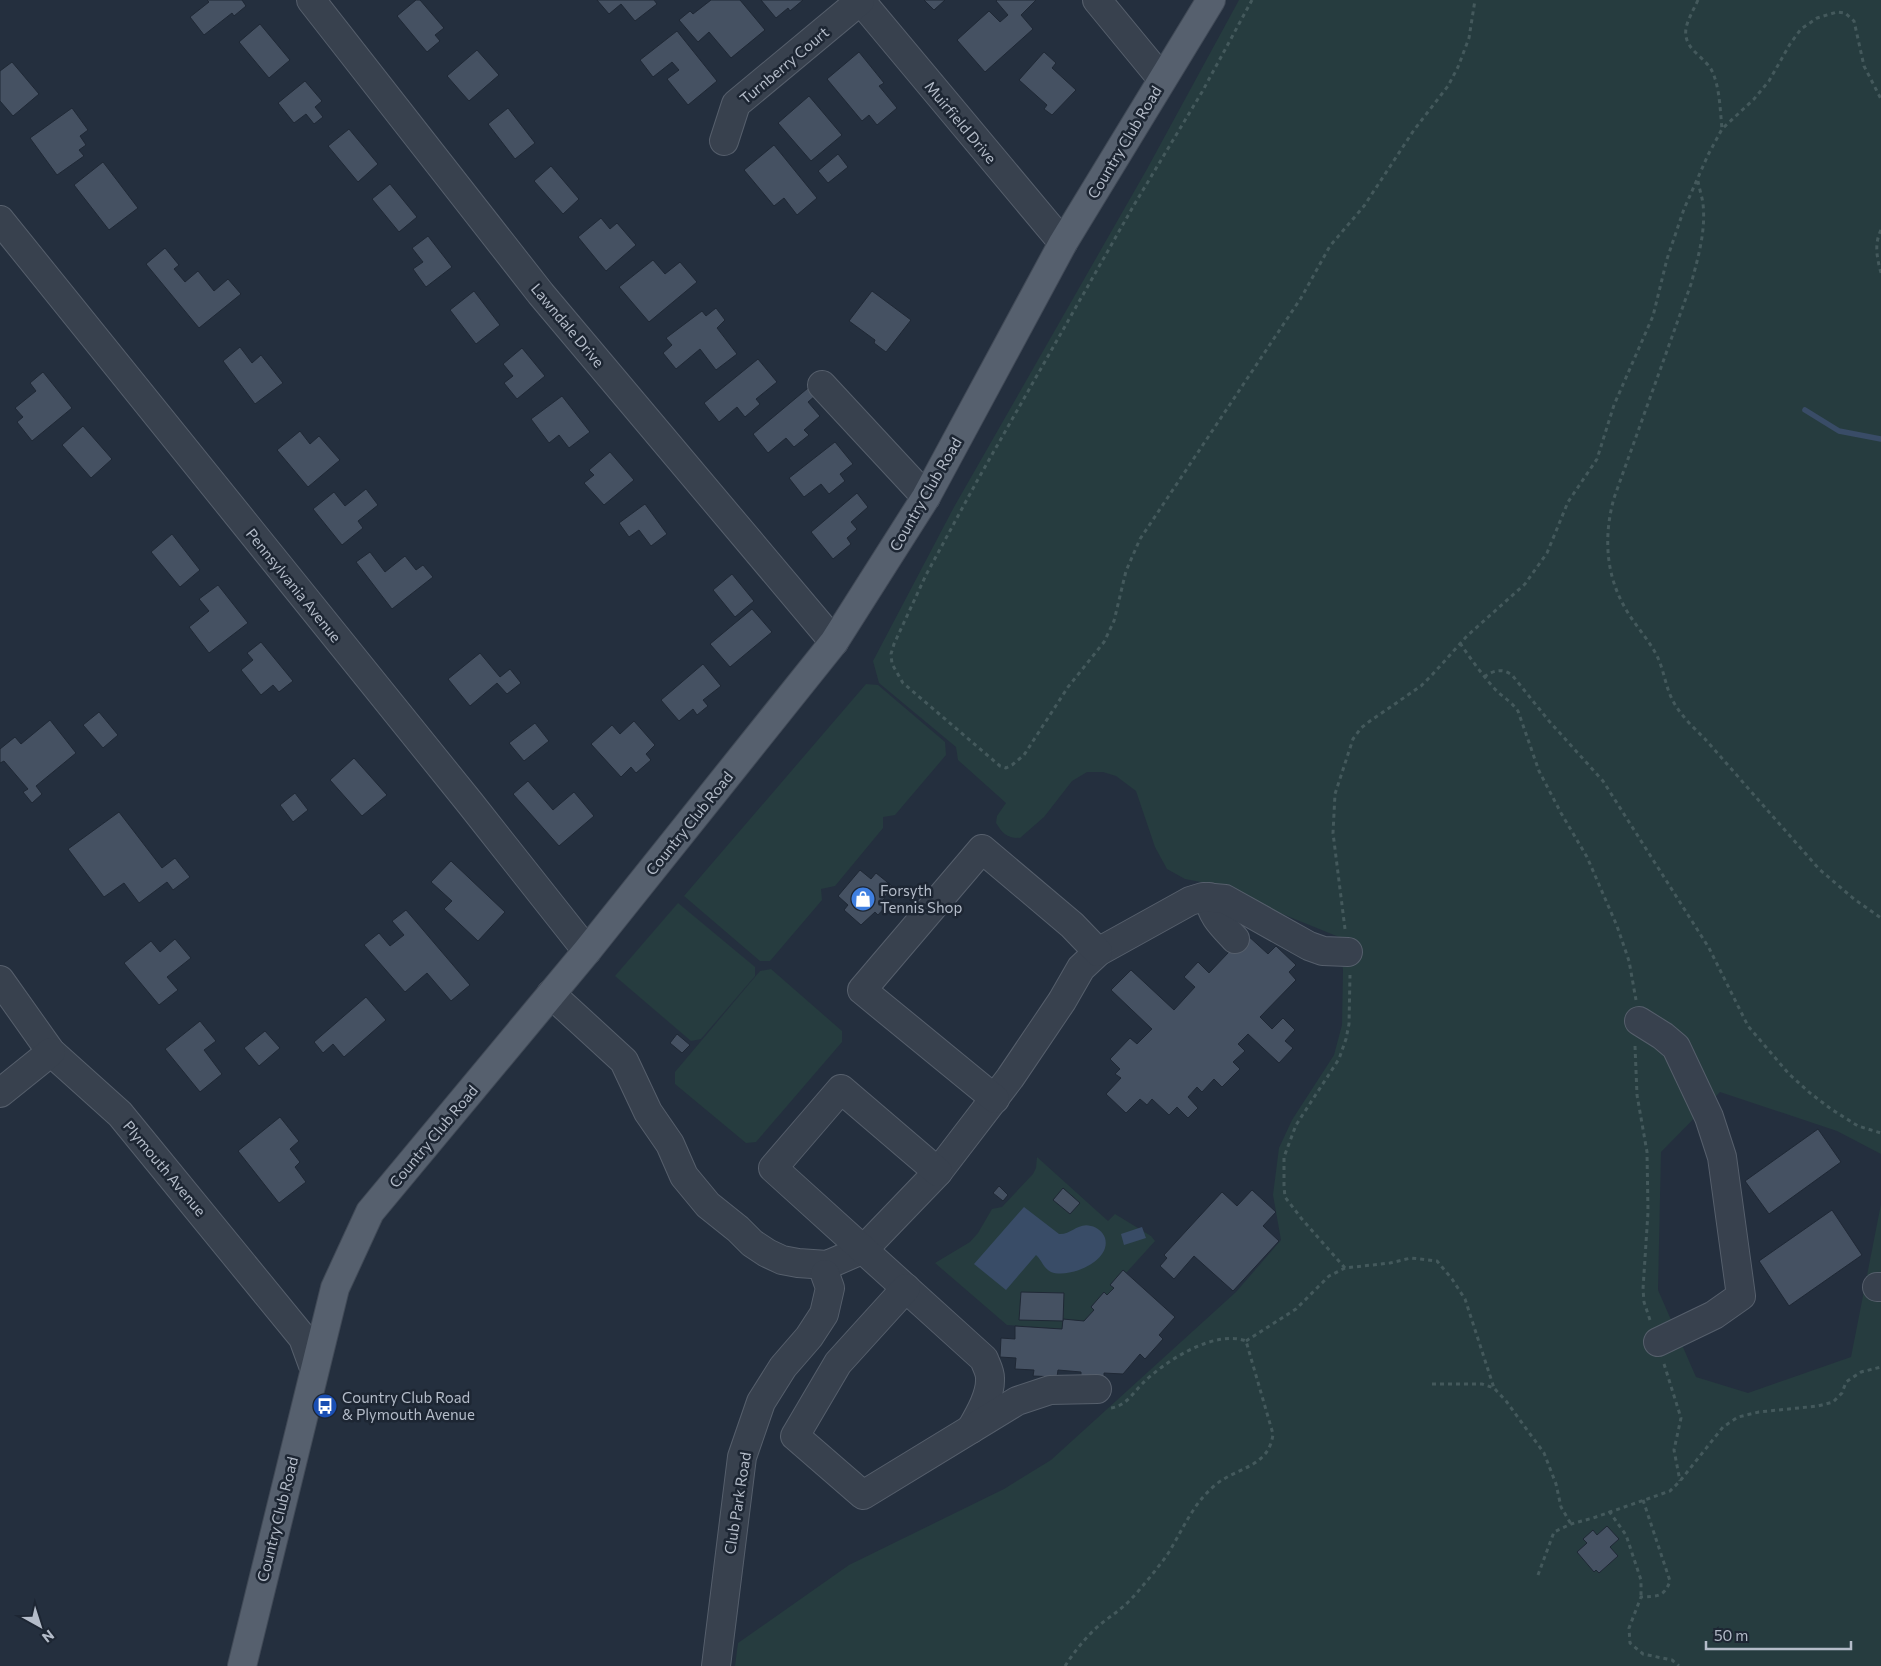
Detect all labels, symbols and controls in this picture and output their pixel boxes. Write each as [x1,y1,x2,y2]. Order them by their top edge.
street label: Turnberry Court [736,23,832,107]
street label: Muirfield Drive [921,77,1001,167]
street label: Country Club Road [1083,82,1165,202]
street label: Lawndale Drive [528,279,608,371]
street label: Country Club Road [885,434,965,554]
street label: Pennsylvania Avenue [243,525,345,646]
street label: Country Club Road [642,768,736,878]
place label: Forsyth Tennis Shop [880,881,962,916]
shop icon: Forsyth Tennis Shop [850,886,876,912]
street label: Country Club Road [385,1081,481,1191]
street label: Plymouth Avenue [120,1117,210,1219]
place label: Country Club Road & Plymouth Avenue [342,1388,475,1423]
bus stop icon: Country Club Road & Plymouth Avenue [312,1393,338,1419]
street label: Club Park Road [720,1450,754,1556]
street label: Country Club Road [253,1455,301,1583]
north arrow [15,1601,65,1651]
scale bar [1706,1618,1851,1650]
text: 50 m [1714,1626,1748,1644]
text: N [39,1627,58,1646]

